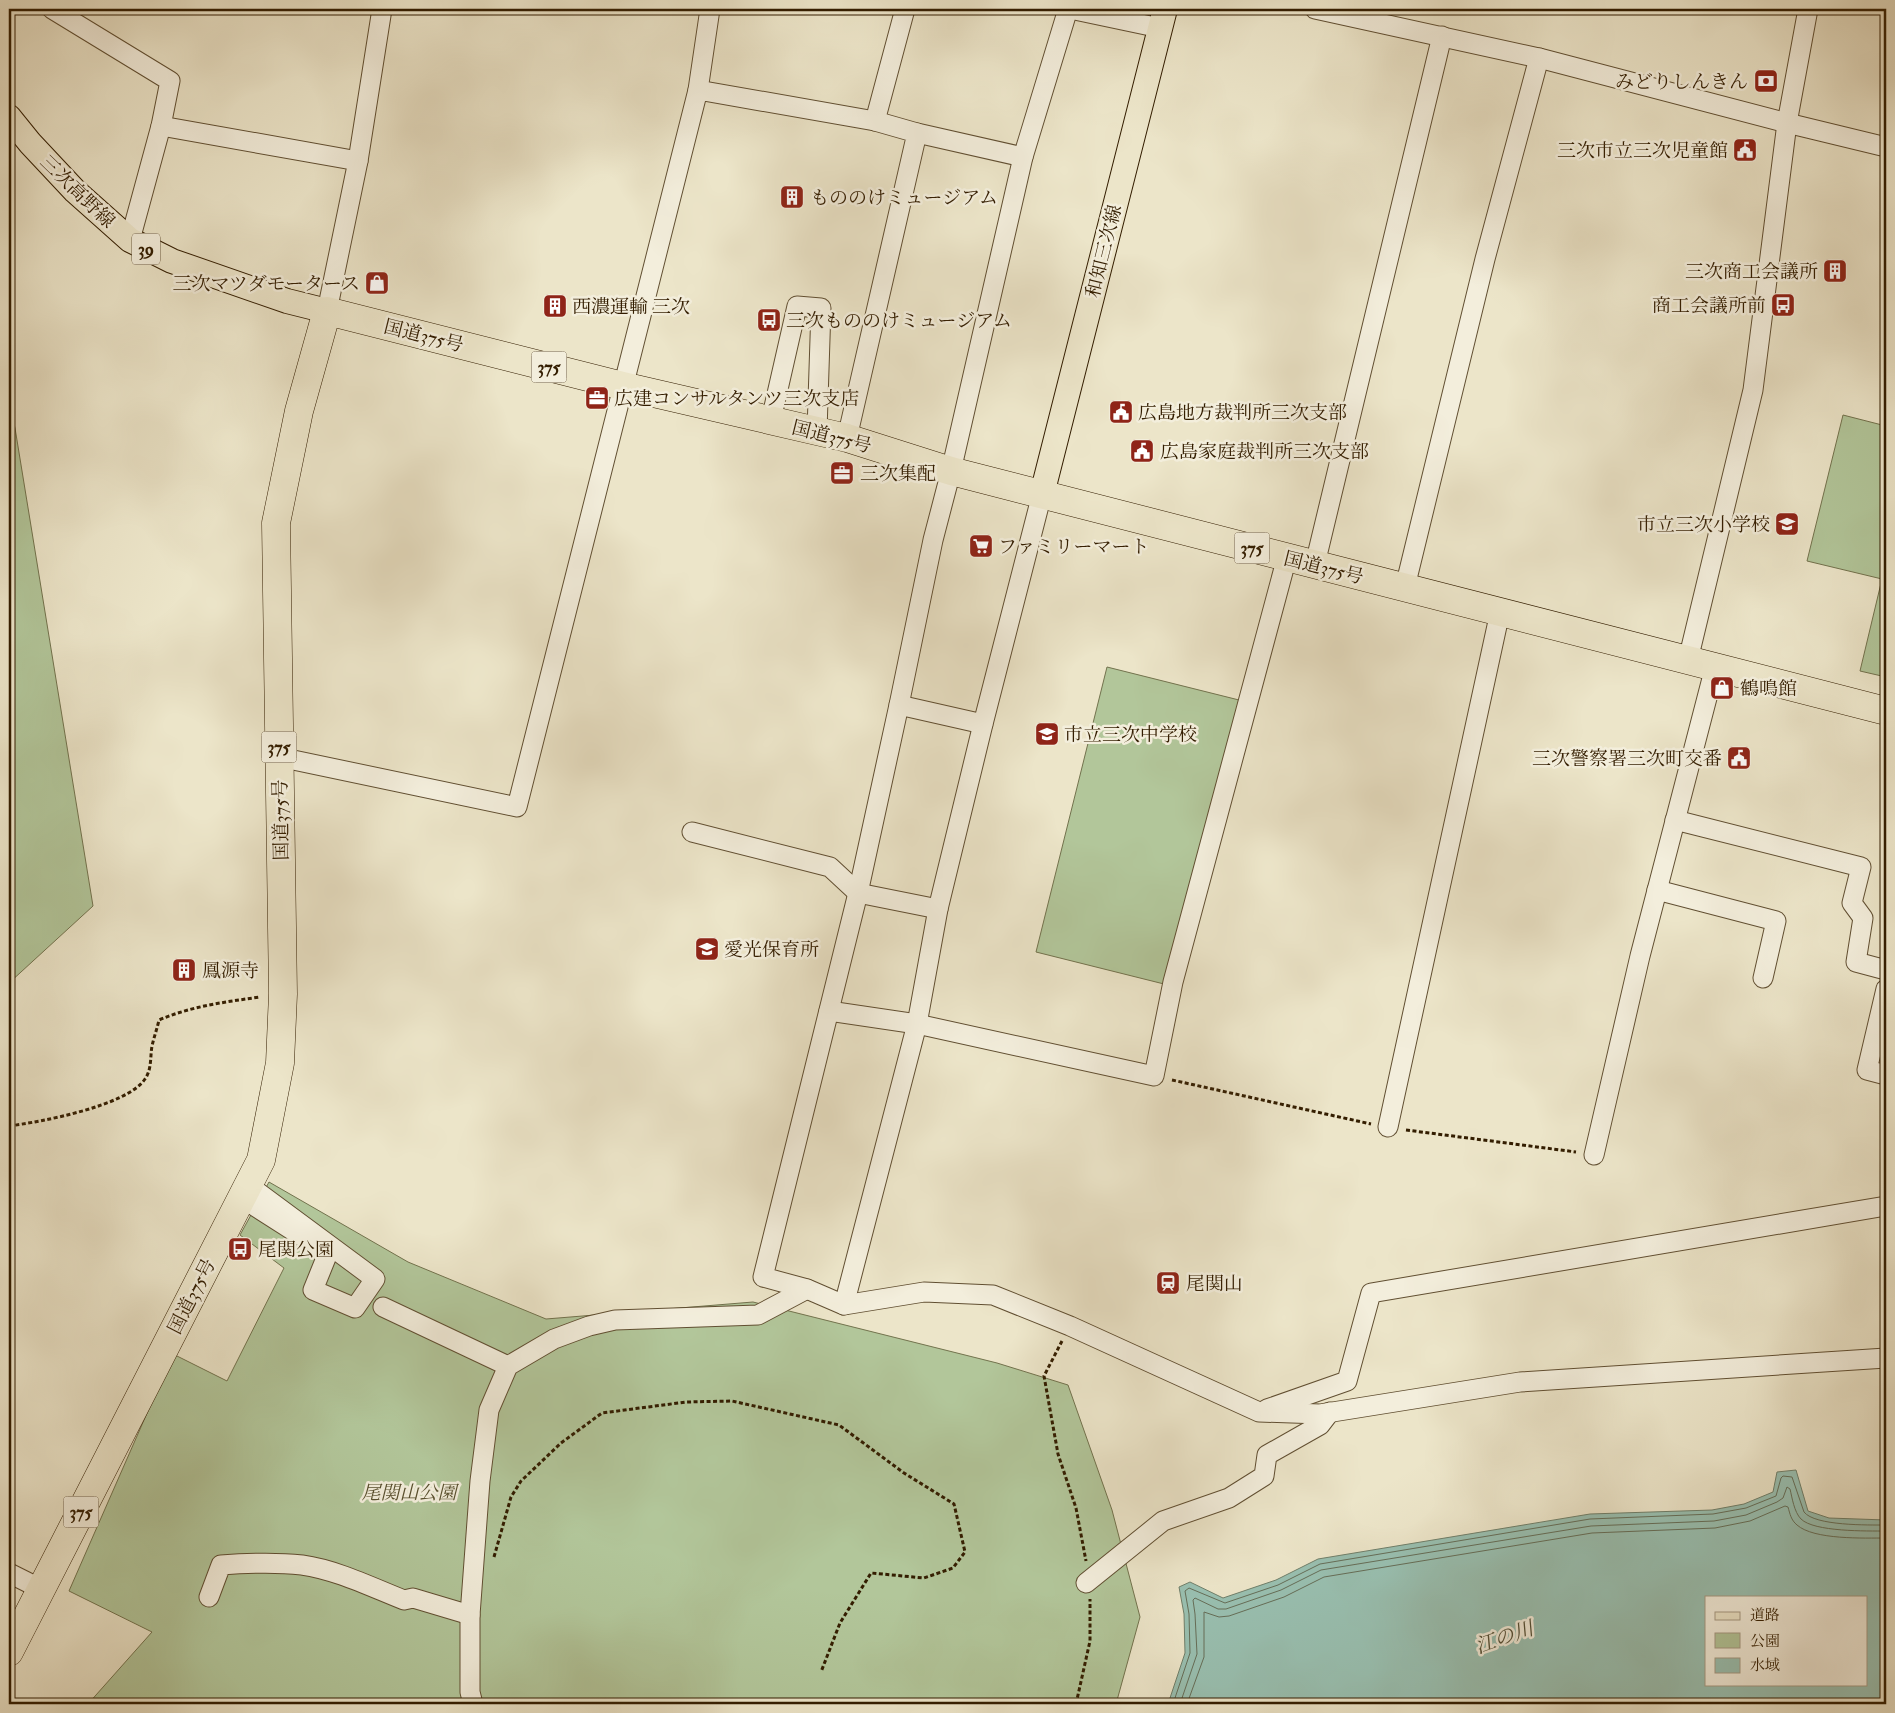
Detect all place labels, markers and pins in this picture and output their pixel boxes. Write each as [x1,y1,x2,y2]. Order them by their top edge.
bank icon: みどりしんきん [1753,68,1779,94]
place label: みどりしんきん [1615,70,1748,94]
public building icon: 三次市立三次児童館 [1732,137,1758,163]
place label: 三次市立三次児童館 [1557,139,1728,163]
building icon: もののけミュージアム [779,184,805,210]
place label: もののけミュージアム [810,186,998,210]
building icon: 三次商工会議所 [1822,258,1848,284]
place label: 三次商工会議所 [1685,260,1818,284]
shop icon: 三次マツダモータース [364,270,390,296]
place label: 三次マツダモータース [172,272,360,296]
bus stop icon: 商工会議所前 [1770,292,1796,318]
building icon: 西濃運輸 三次 [542,293,568,319]
place label: 商工会議所前 [1652,294,1766,318]
place label: 西濃運輸 三次 [572,295,690,319]
bus stop icon: 三次もののけミュージアム [756,307,782,333]
place label: 三次もののけミュージアム [786,309,1012,333]
office icon: 広建コンサルタンツ三次支店 [584,385,610,411]
place label: 広建コンサルタンツ三次支店 [614,387,859,411]
public building icon: 広島地方裁判所三次支部 [1108,399,1134,425]
place label: 広島地方裁判所三次支部 [1138,401,1347,425]
public building icon: 広島家庭裁判所三次支部 [1129,438,1155,464]
place label: 広島家庭裁判所三次支部 [1160,440,1369,464]
office icon: 三次集配 [829,460,855,486]
place label: 三次集配 [860,462,936,486]
school or university icon: 市立三次小学校 [1774,511,1800,537]
place label: 市立三次小学校 [1637,513,1770,537]
supermarket icon: ファミリーマート [968,533,994,559]
place label: ファミリーマート [998,535,1150,559]
shop icon: 鶴鳴館 [1709,675,1735,701]
place label: 鶴鳴館 [1740,677,1797,701]
school or university icon: 市立三次中学校 [1034,721,1060,747]
place label: 市立三次中学校 [1064,723,1197,747]
public building icon: 三次警察署三次町交番 [1726,745,1752,771]
place label: 三次警察署三次町交番 [1532,747,1722,771]
school or university icon: 愛光保育所 [694,936,720,962]
place label: 愛光保育所 [724,938,819,962]
building icon: 鳳源寺 [171,957,197,983]
place label: 鳳源寺 [202,959,259,983]
bus stop icon: 尾関公園 [227,1236,253,1262]
place label: 尾関公園 [258,1238,334,1262]
station icon: 尾関山 [1155,1270,1181,1296]
place label: 尾関山 [1186,1272,1243,1296]

